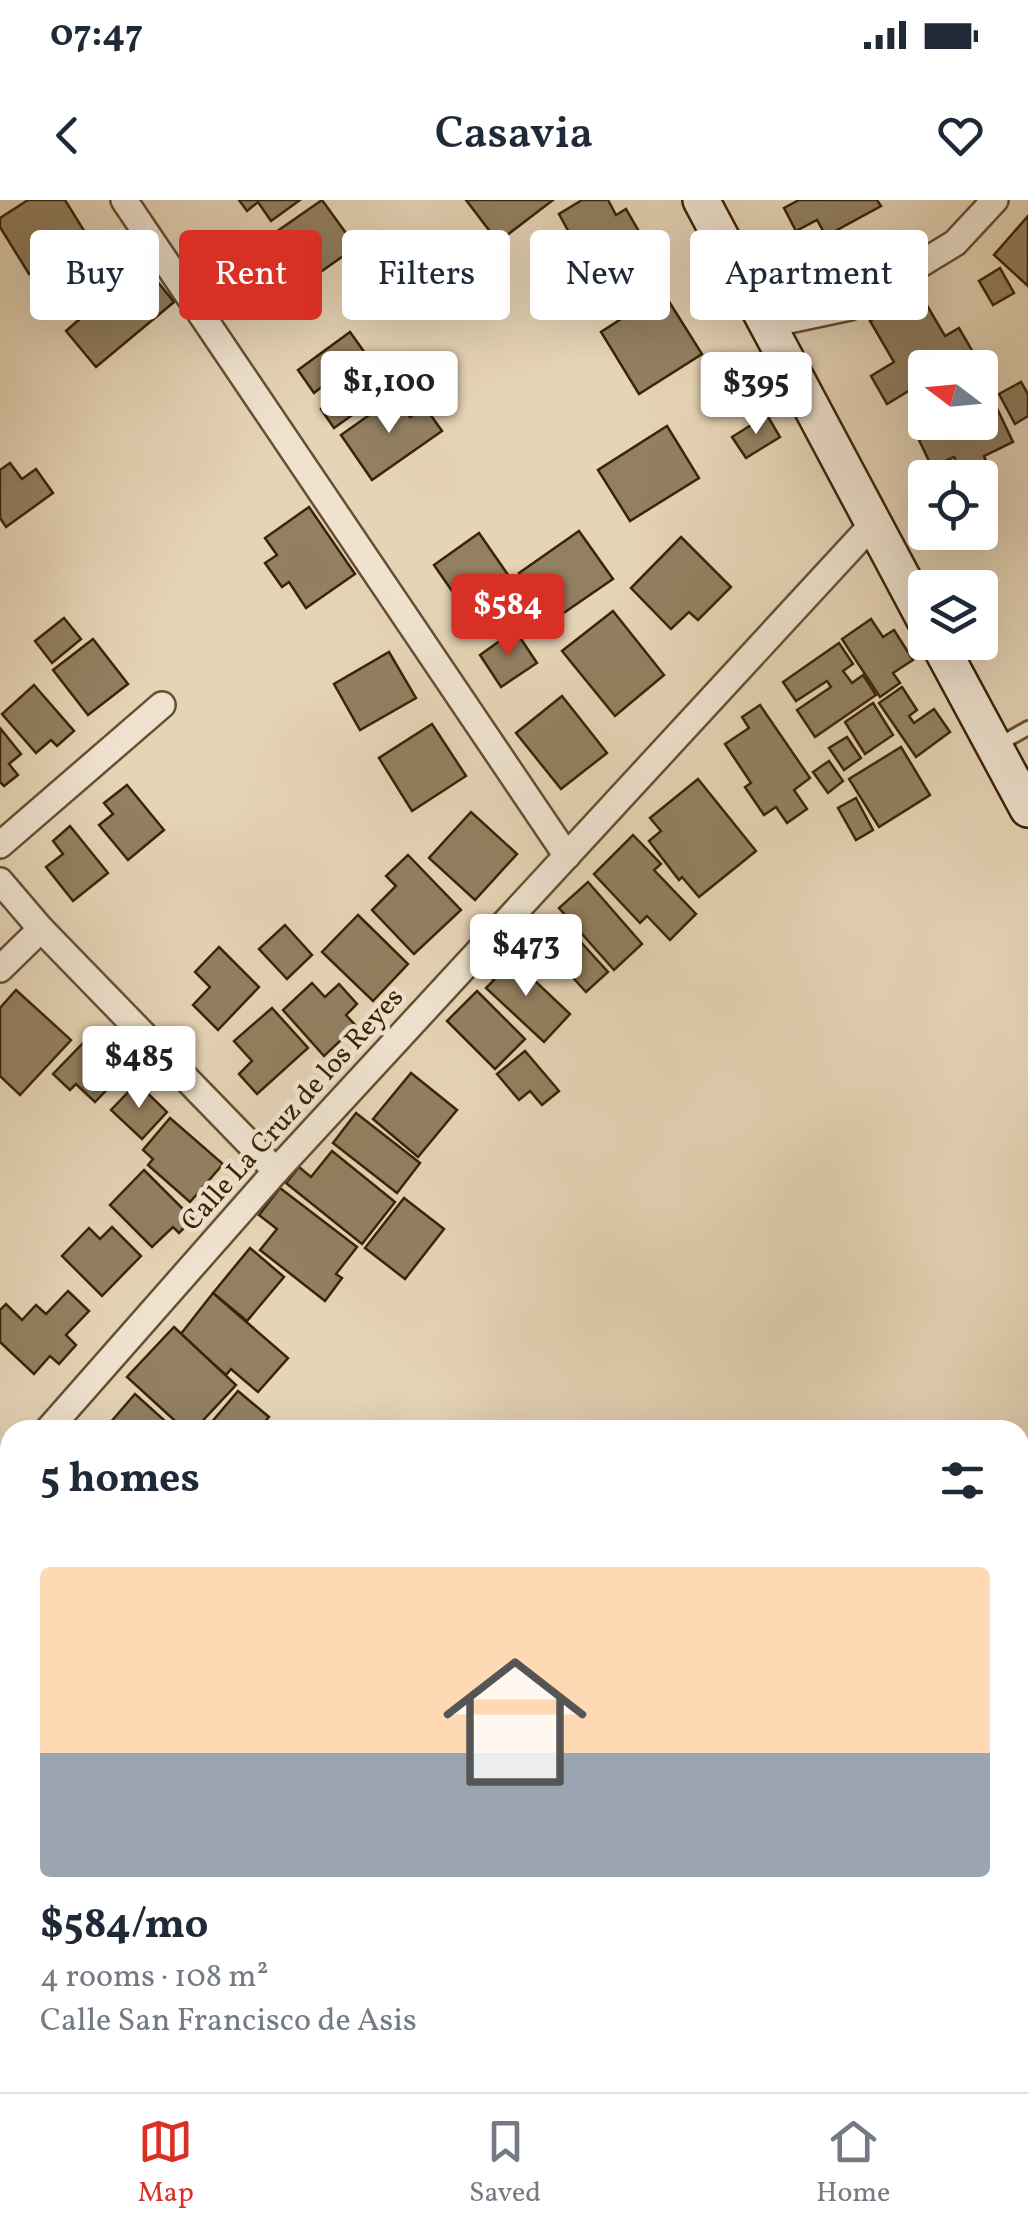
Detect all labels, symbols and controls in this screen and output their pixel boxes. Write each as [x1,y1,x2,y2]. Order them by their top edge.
text: 07:47 [50,9,143,62]
text: Casavia [435,104,593,167]
icon: back [40,108,95,163]
icon: heart [933,108,988,163]
chip: Buy [30,230,159,320]
chip: Rent [179,230,322,320]
chip: Filters [342,230,510,320]
chip: New [530,230,670,320]
chip: Apartment [690,230,928,320]
north arrow [908,350,998,440]
map controls [908,350,998,660]
pin: $1,100 [308,351,470,436]
pin: $395 [697,352,815,437]
text: $1,100 [343,361,435,405]
text: $395 [723,362,789,406]
button: locate [908,460,998,550]
button: layers [908,570,998,660]
pin: $584 [449,574,567,659]
text: $584 [473,584,543,628]
pin: $473 [467,914,585,999]
text: $473 [492,924,560,968]
street label: Calle La Cruz de los Reyes [173,980,413,1240]
pin: $485 [80,1026,198,1111]
text: $485 [104,1036,174,1080]
text: 5 homes [40,1451,200,1510]
icon: filters [935,1453,990,1508]
icon: home [425,1632,605,1812]
text: $584/mo [40,1897,209,1956]
text: 4 rooms · 108 m² [40,1956,269,2000]
text: Calle San Francisco de Asis [40,2000,417,2044]
tab: Map [138,2114,194,2213]
tab: Saved [469,2114,541,2213]
tab: Home [816,2114,890,2213]

